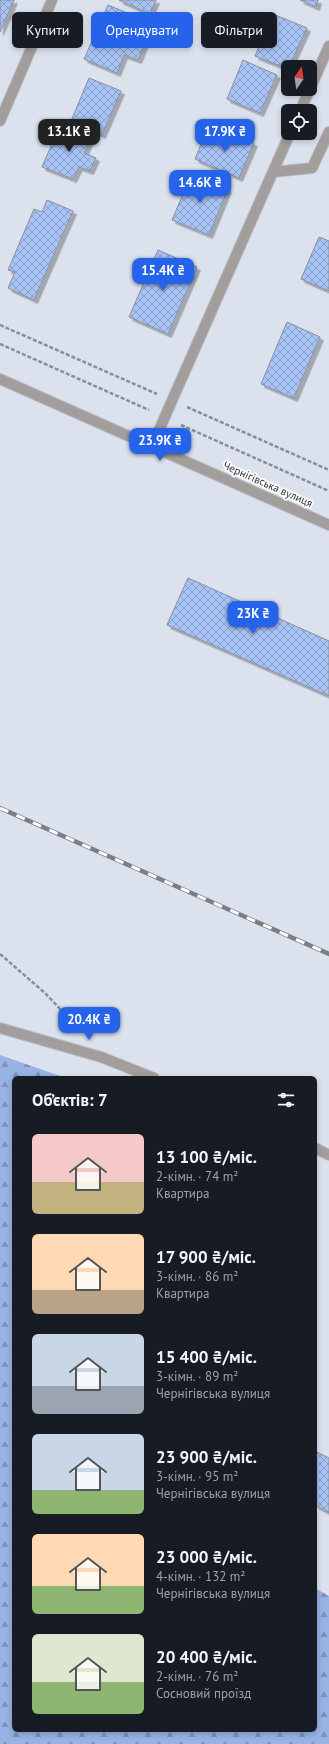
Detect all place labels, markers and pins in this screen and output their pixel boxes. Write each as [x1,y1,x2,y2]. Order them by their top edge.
pin: 13.1K ₴ [32,119,106,153]
pin: 17.9K ₴ [188,119,262,153]
pin: 14.6K ₴ [163,170,237,204]
pin: 15.4K ₴ [126,258,200,292]
pin: 23.9K ₴ [123,428,197,462]
pin: 23K ₴ [225,601,281,635]
pin: 20.4K ₴ [52,1007,126,1041]

